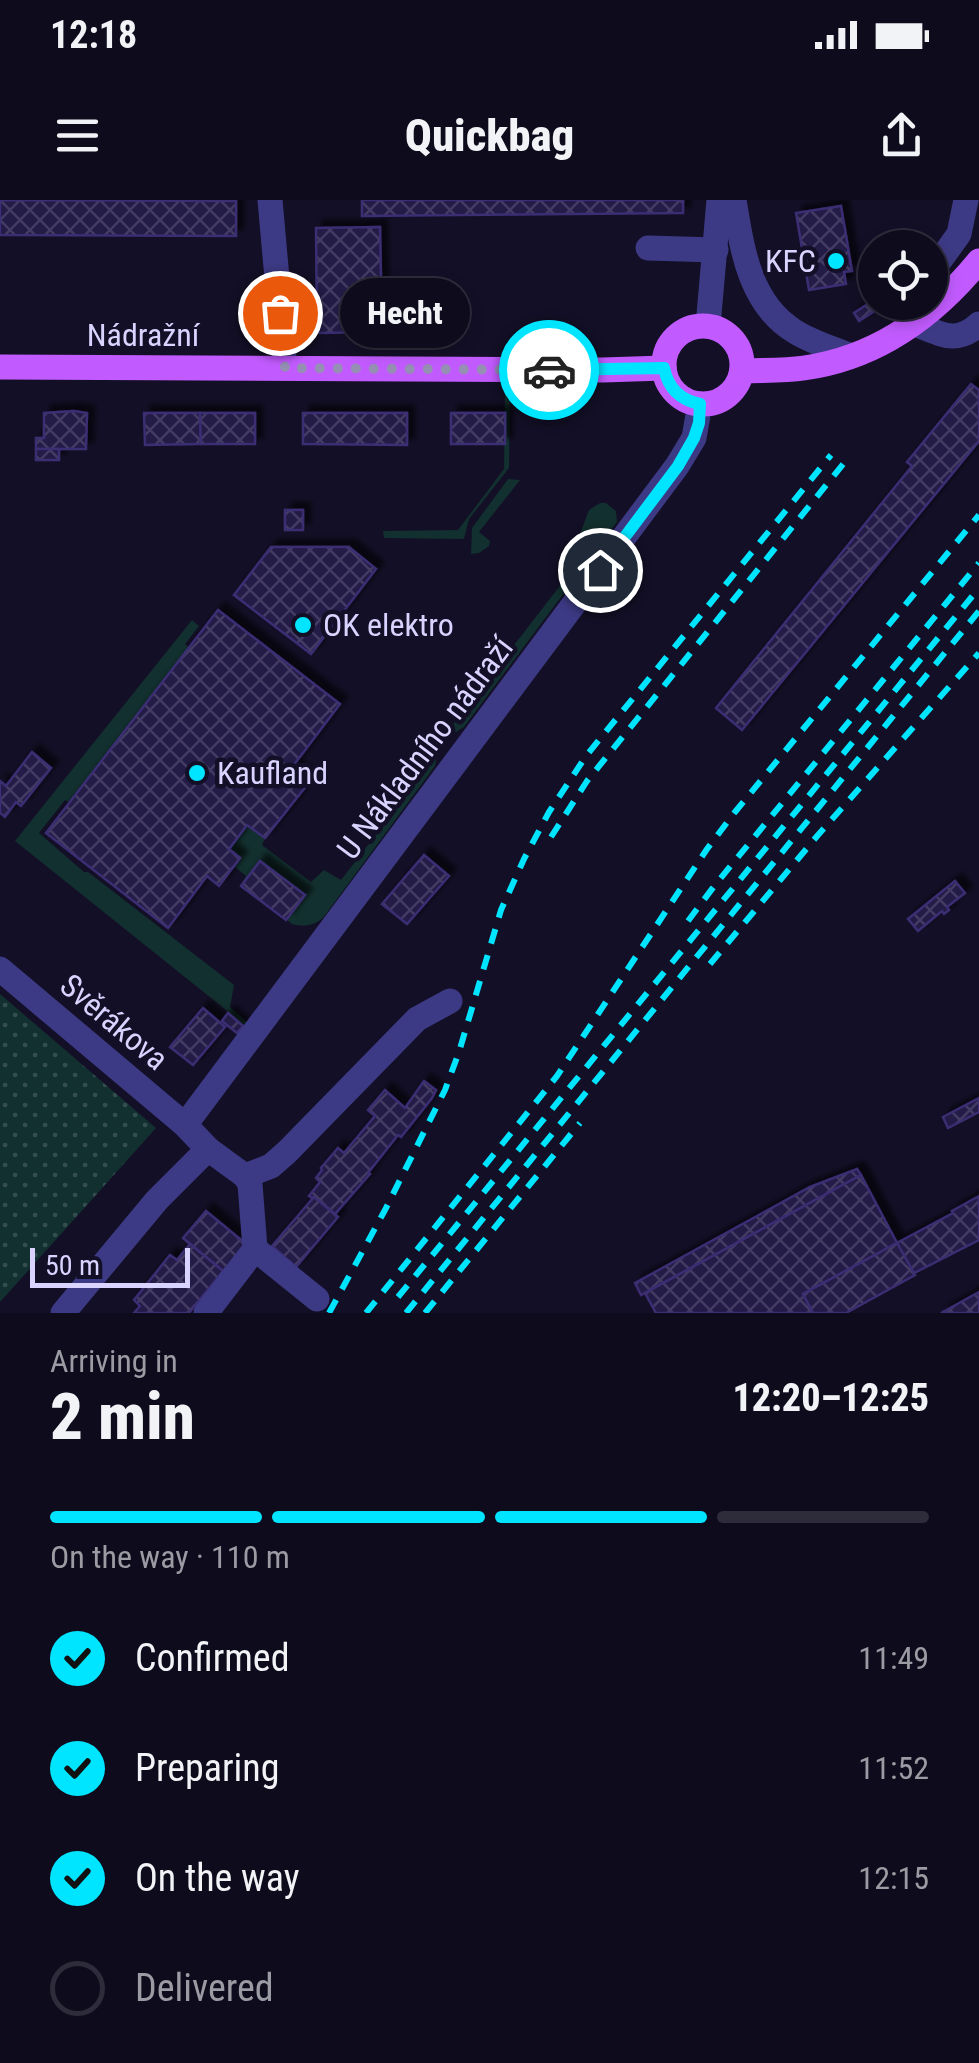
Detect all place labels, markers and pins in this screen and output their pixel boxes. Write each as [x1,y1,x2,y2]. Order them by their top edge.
place label: KFC [765,242,816,280]
marker: KFC [825,250,847,272]
pin [238,271,323,356]
callout: Hecht [340,278,470,348]
pin [558,528,643,613]
place label: OK elektro [323,606,454,644]
marker: OK elektro [292,614,314,636]
place label: Kaufland [217,754,328,792]
marker: Kaufland [186,762,208,784]

